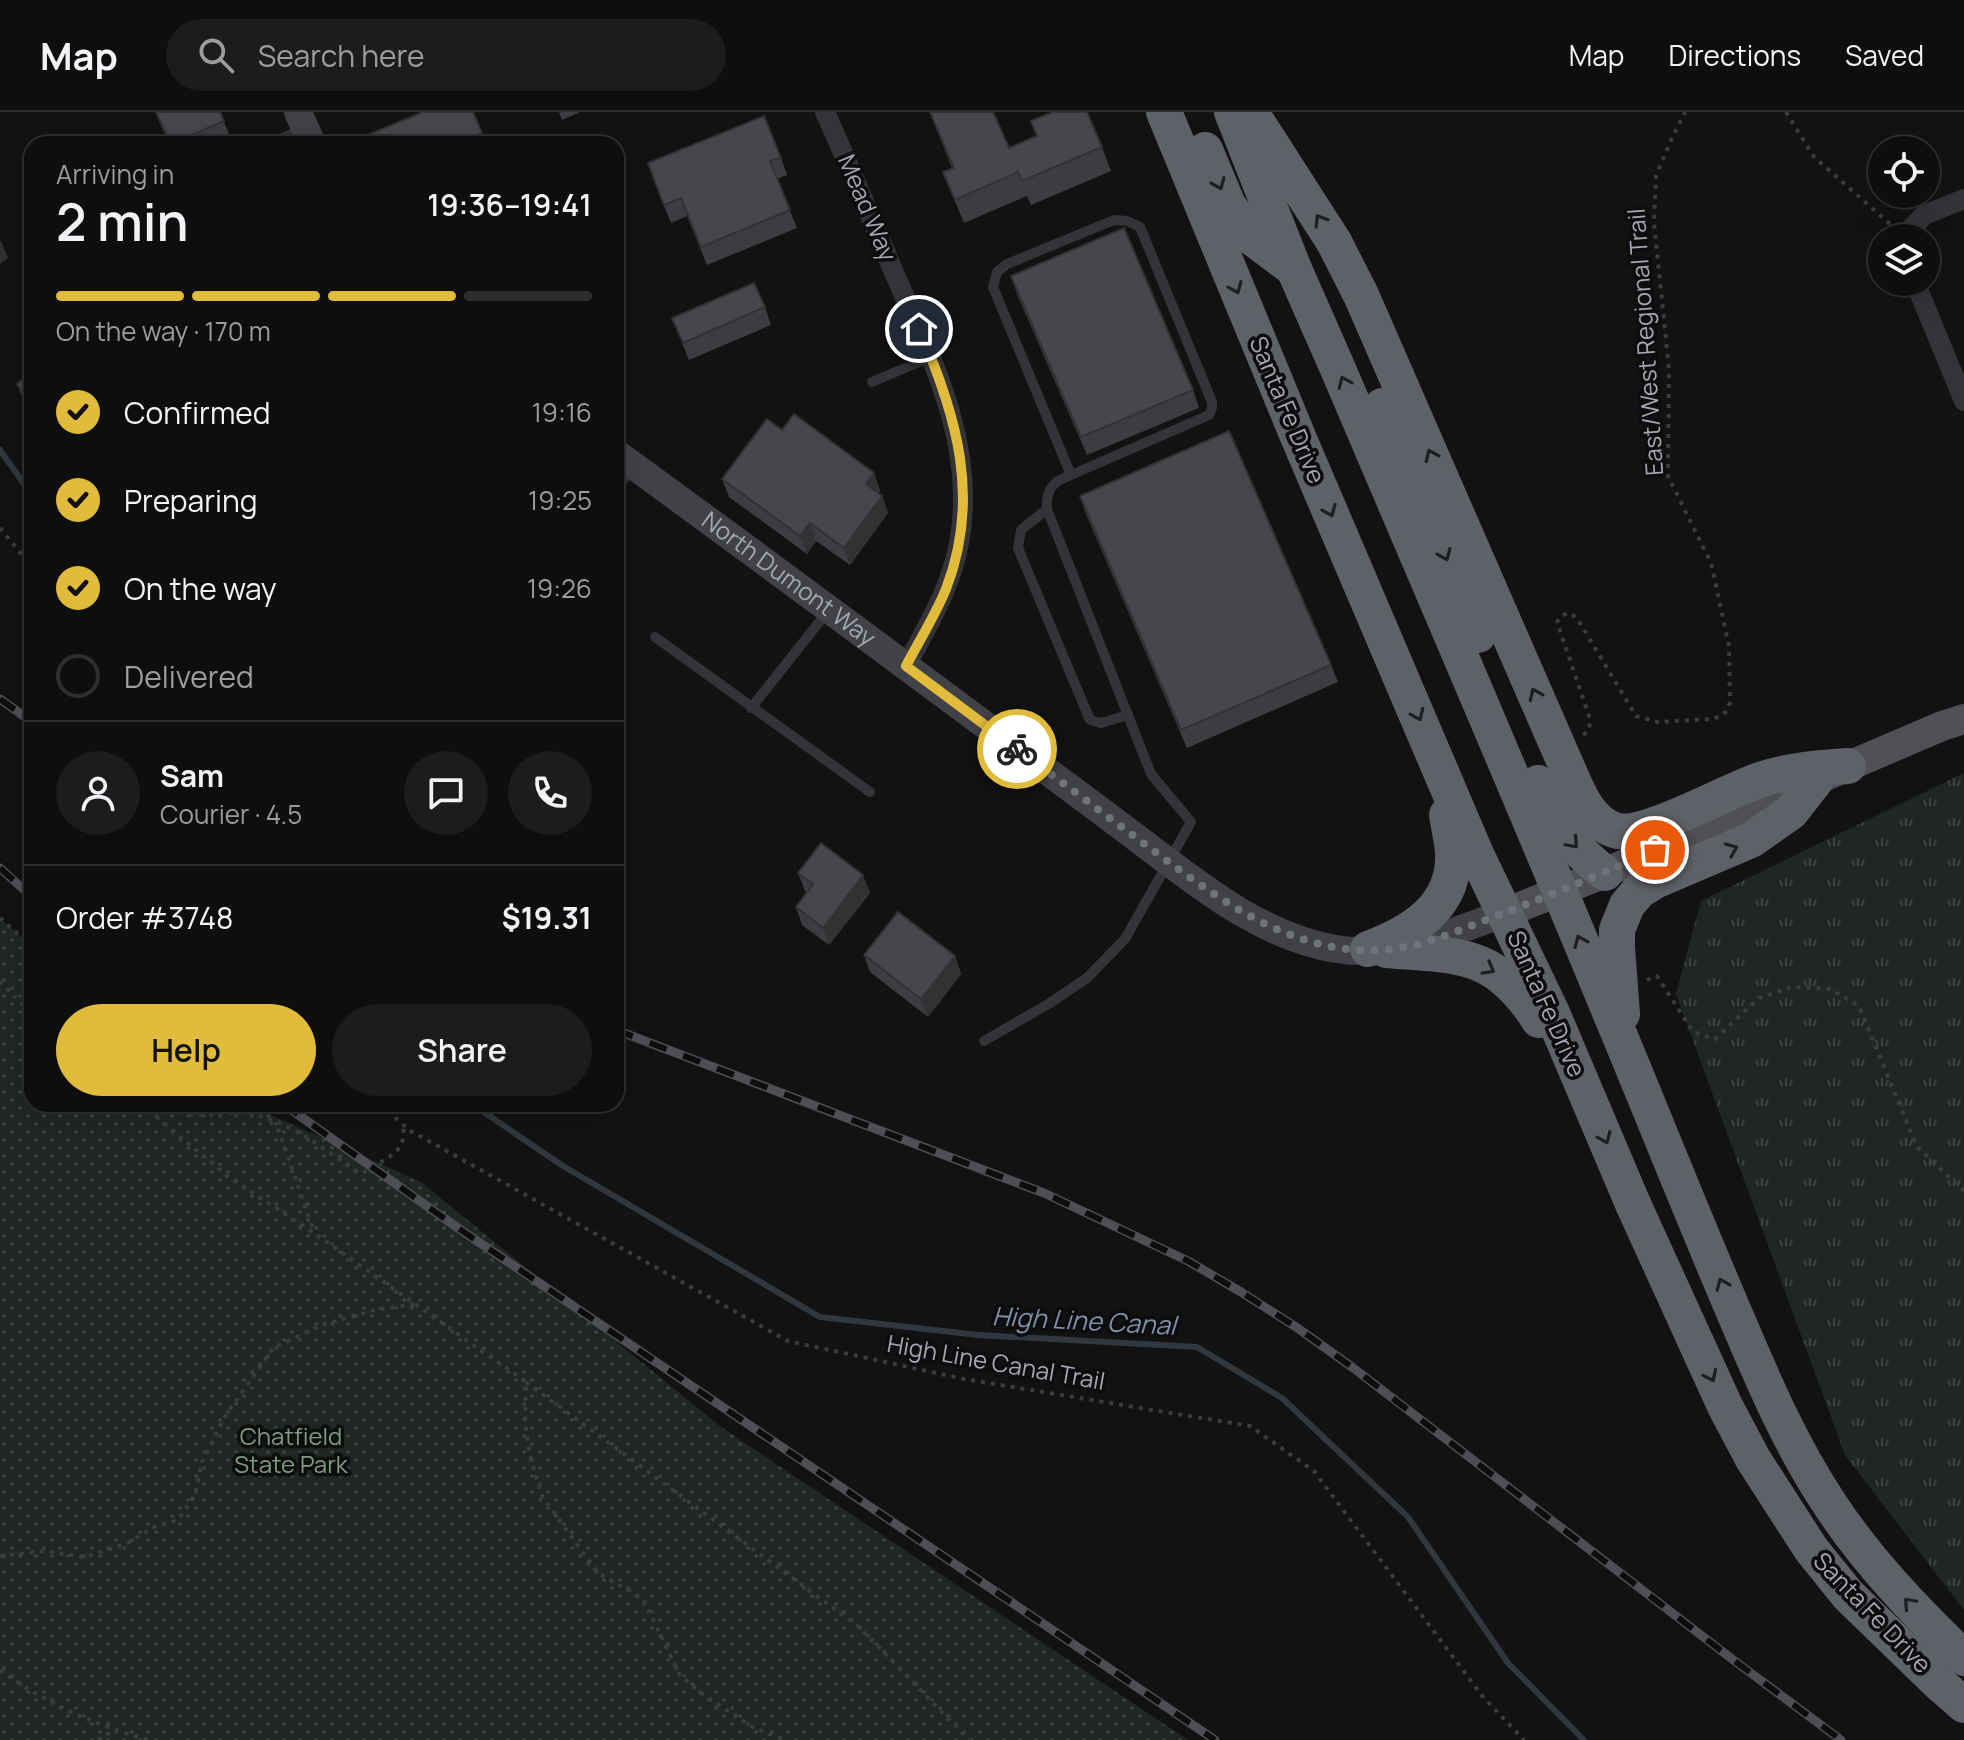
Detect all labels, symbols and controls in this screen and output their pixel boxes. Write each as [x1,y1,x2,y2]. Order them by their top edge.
search box [166,19,726,91]
text: Map [40,29,118,81]
icon: search [194,33,238,77]
text: Search here [258,35,425,76]
text: Map [1569,36,1624,74]
text: Directions [1668,36,1801,74]
text: Saved [1845,36,1924,74]
map controls [1868,136,1940,296]
button: locate [1868,136,1940,208]
street label: Mead Way [831,149,906,266]
text: Arriving in [56,156,174,192]
one-way arrow [1210,176,1226,190]
text: 19:36–19:41 [427,184,592,225]
text: 2 min [56,186,189,257]
street label: East/West Regional Trail [1619,207,1670,477]
one-way arrow [1315,215,1330,229]
button: layers [1868,224,1940,296]
one-way arrow [1226,280,1242,294]
pin [885,295,953,363]
icon: home [897,307,941,351]
text: On the way · 170 m [56,313,271,349]
street label: Santa Fe Drive [1243,331,1334,488]
one-way arrow [1337,376,1353,390]
icon: check [56,390,100,434]
text: Confirmed [124,392,271,433]
text: 19:16 [532,394,592,430]
one-way arrow [1424,449,1440,464]
icon: check [56,478,100,522]
text: Preparing [124,480,258,521]
text: 19:25 [528,482,592,518]
one-way arrow [1320,502,1336,517]
street label: North Dumont Way [696,503,883,653]
one-way arrow [1435,547,1451,561]
icon: check [56,566,100,610]
text: On the way [124,568,277,609]
text: 19:26 [527,570,592,606]
text: Delivered [124,656,254,697]
one-way arrow [1529,687,1545,702]
one-way arrow [1408,707,1424,721]
courier [977,709,1057,789]
icon: bike [995,727,1039,771]
button: person [56,751,140,835]
button: chat [404,751,488,835]
button: phone [508,751,592,835]
text: Sam [160,755,224,796]
text: Courier · 4.5 [160,796,302,832]
pin [1621,816,1689,884]
icon: bag [1633,828,1677,872]
one-way arrow [1564,833,1578,848]
one-way arrow [1724,842,1738,858]
text: Order #3748 [56,897,234,938]
text: $19.31 [502,897,592,938]
street label: Santa Fe Drive [1500,925,1594,1082]
one-way arrow [1574,934,1590,949]
one-way arrow [1481,959,1495,974]
button: Help [56,1004,316,1096]
button: Share [332,1004,592,1096]
one-way arrow [1596,1130,1612,1144]
one-way arrow [1715,1278,1731,1293]
water label: High Line Canal [991,1297,1180,1343]
street label: High Line Canal Trail [885,1326,1108,1397]
one-way arrow [1701,1367,1717,1382]
park label: Chatfield State Park [234,1419,349,1480]
street label: Santa Fe Drive [1807,1544,1939,1680]
one-way arrow [1904,1598,1919,1612]

